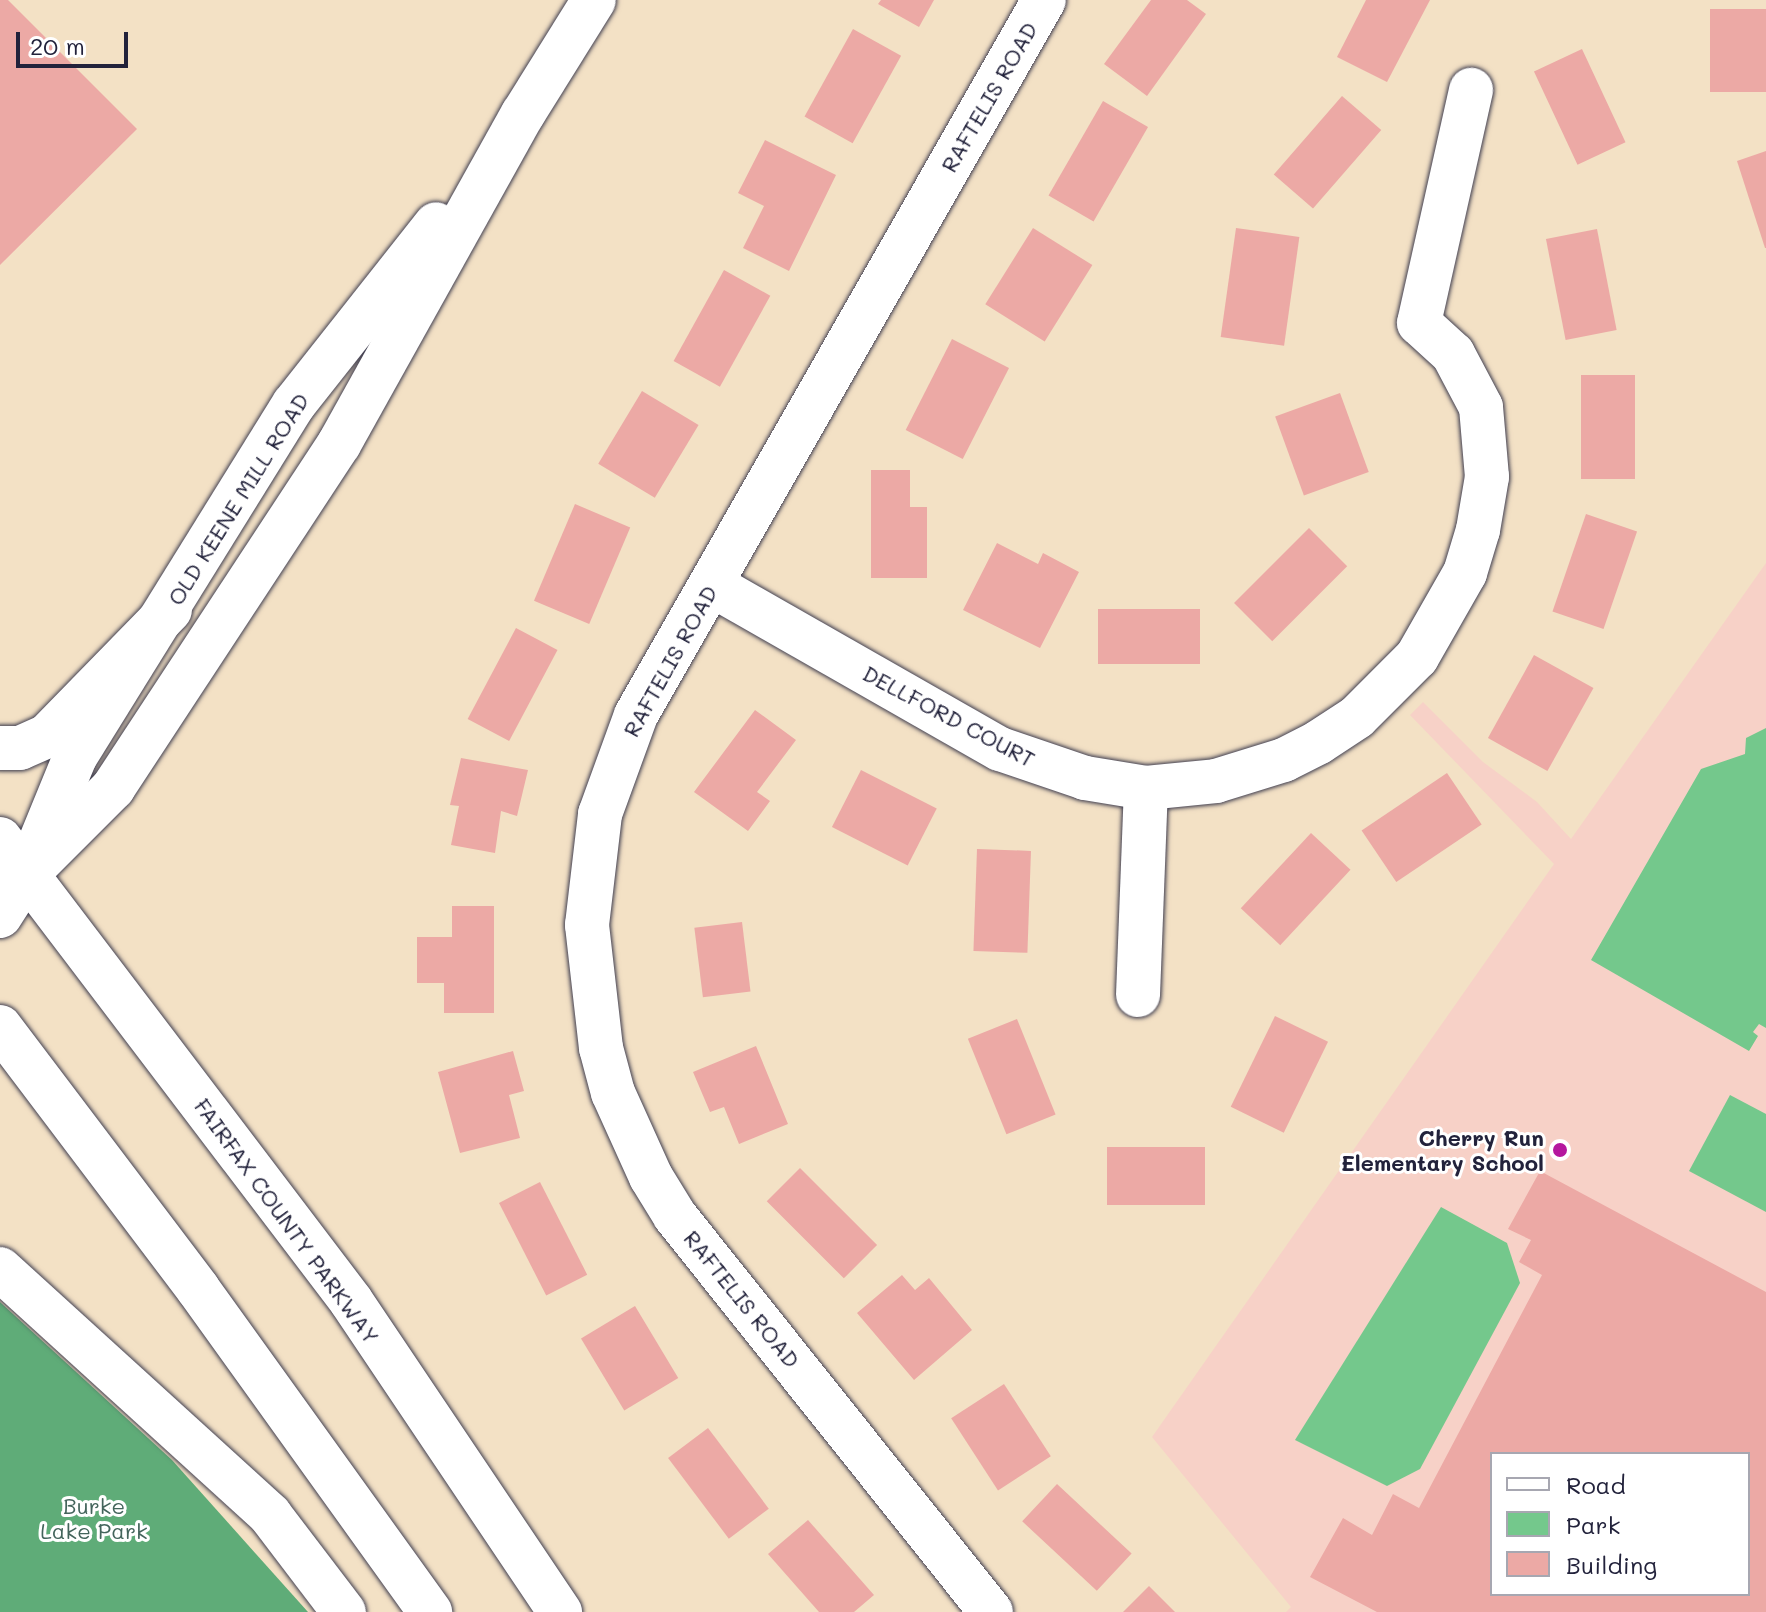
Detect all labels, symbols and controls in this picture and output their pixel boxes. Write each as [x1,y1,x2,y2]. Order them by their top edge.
scale bar [20,16,132,66]
street label: RAFTELIS ROAD [935,17,1043,177]
text: 20 m [30,30,85,61]
street label: OLD KEENE MILL ROAD [162,388,314,610]
street label: RAFTELIS ROAD [617,581,723,741]
street label: DELLFORD COURT [858,660,1040,772]
street label: FAIRFAX COUNTY PARKWAY [189,1093,385,1349]
place label: Cherry Run Elementary School [1341,1124,1544,1176]
marker: Cherry Run Elementary School [1551,1141,1569,1159]
street label: RAFTELIS ROAD [679,1225,805,1373]
legend [1490,1452,1750,1596]
text: Road [1566,1469,1626,1500]
park label: Burke Lake Park [40,1492,148,1544]
text: Park [1566,1509,1620,1540]
text: Building [1566,1549,1657,1580]

